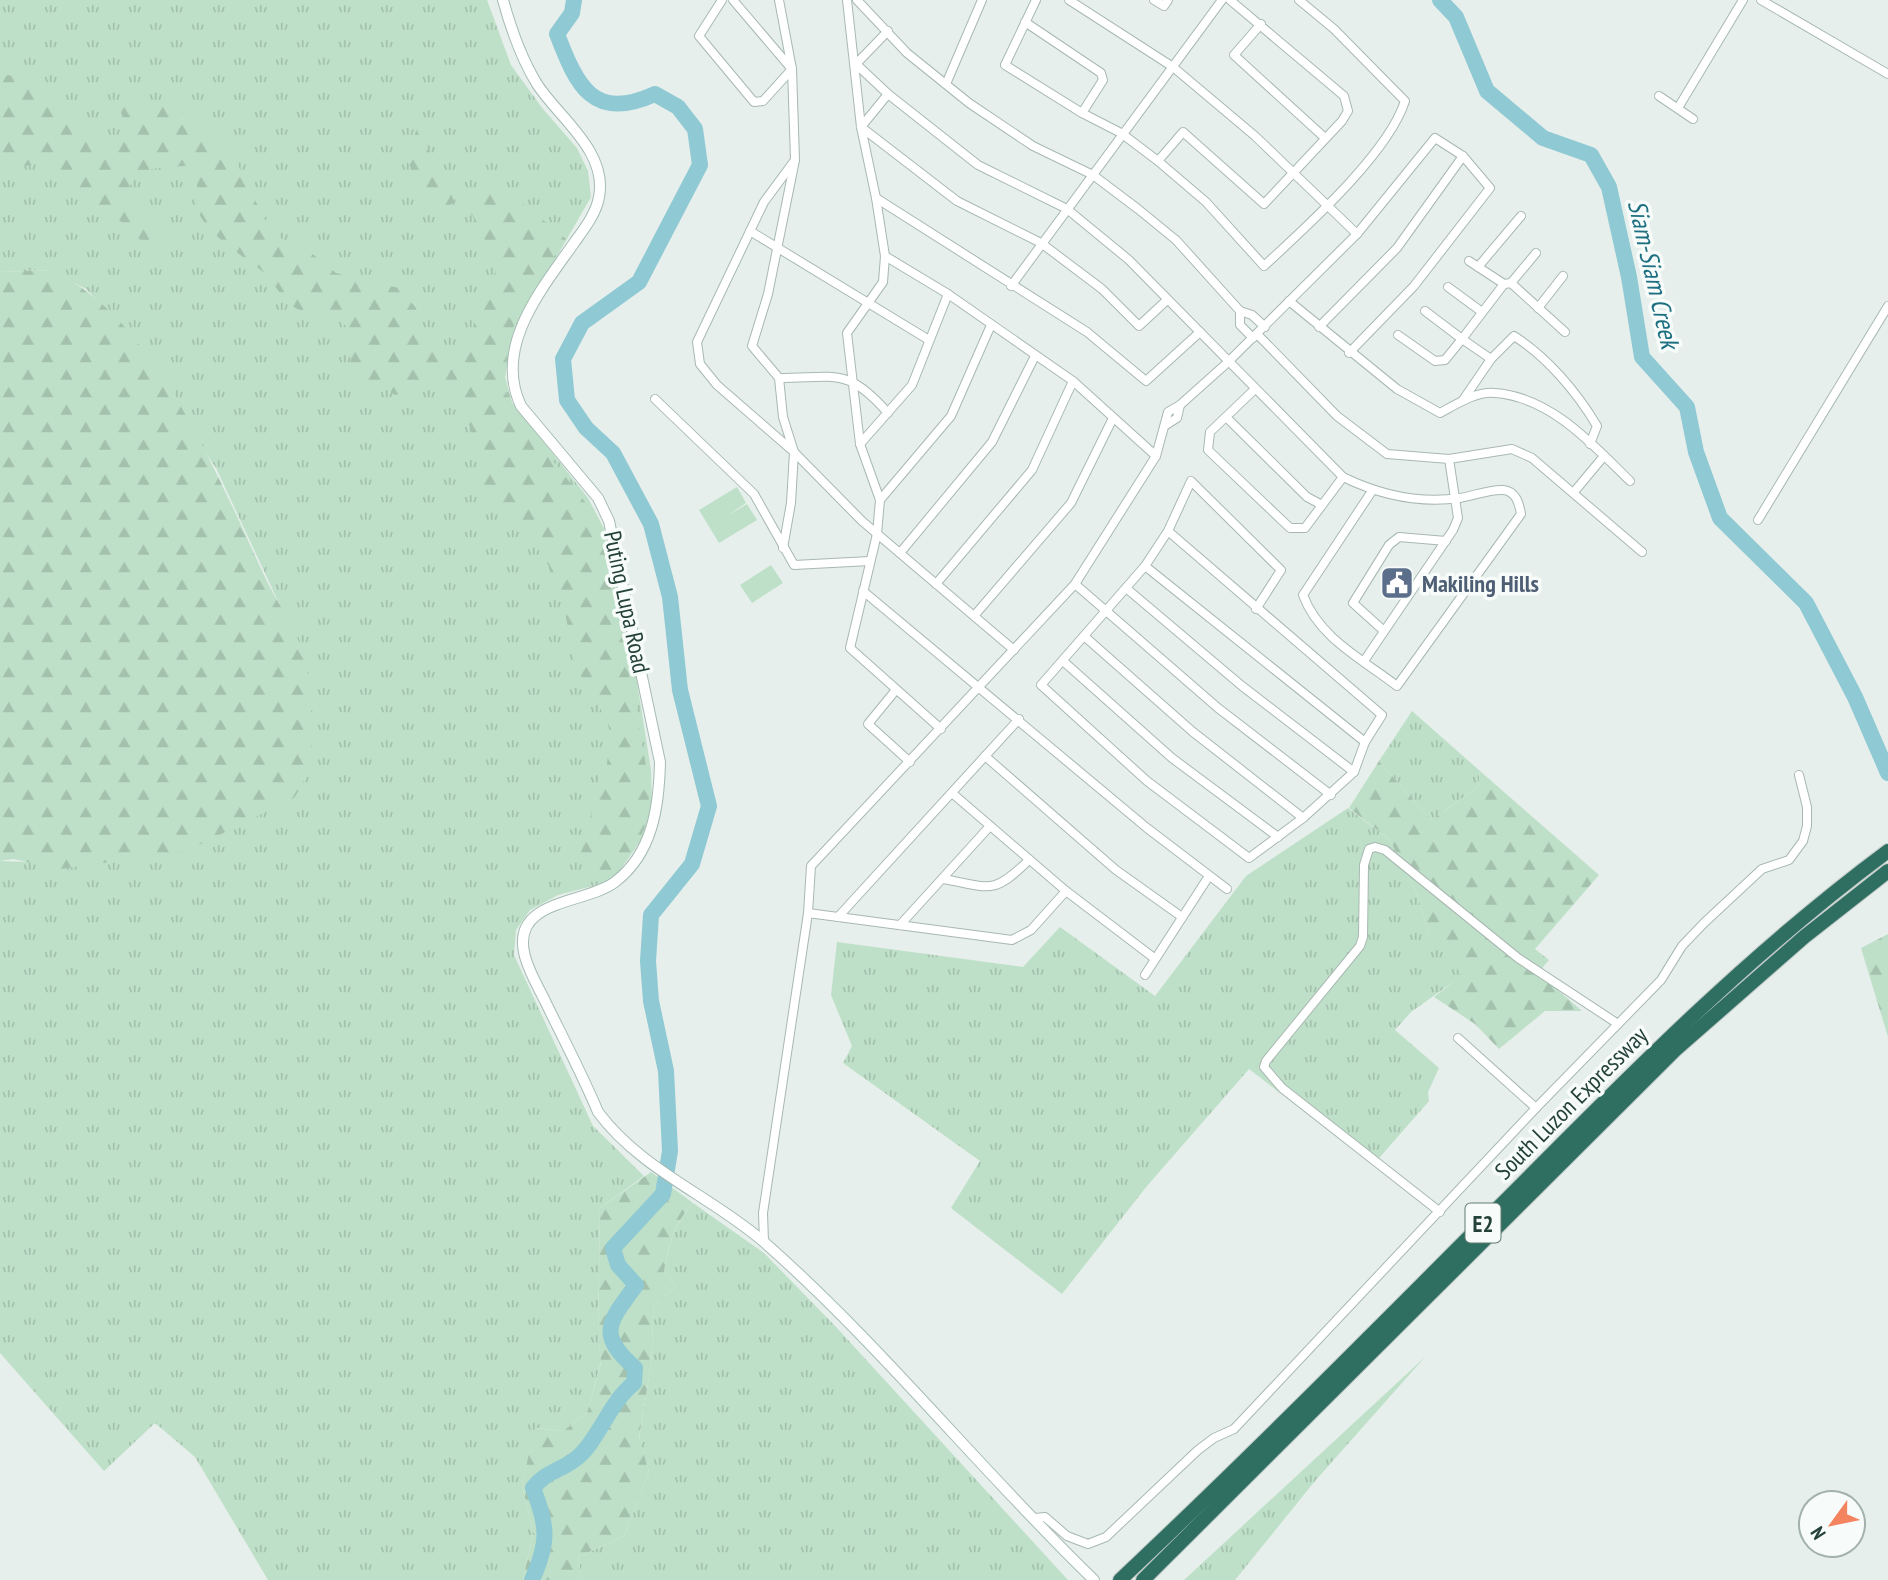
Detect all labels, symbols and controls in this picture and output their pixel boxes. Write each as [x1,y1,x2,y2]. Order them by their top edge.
water label: Siam-Siam Creek [1621,197,1688,354]
street label: Puting Lupa Road [597,528,657,676]
public building icon: Makiling Hills [1378,564,1416,602]
place label: Makiling Hills [1422,568,1539,599]
street label: South Luzon Expressway [1488,1020,1654,1186]
road number: E2 [1466,1204,1500,1242]
north arrow [1797,1489,1867,1559]
text: N [1805,1522,1831,1544]

